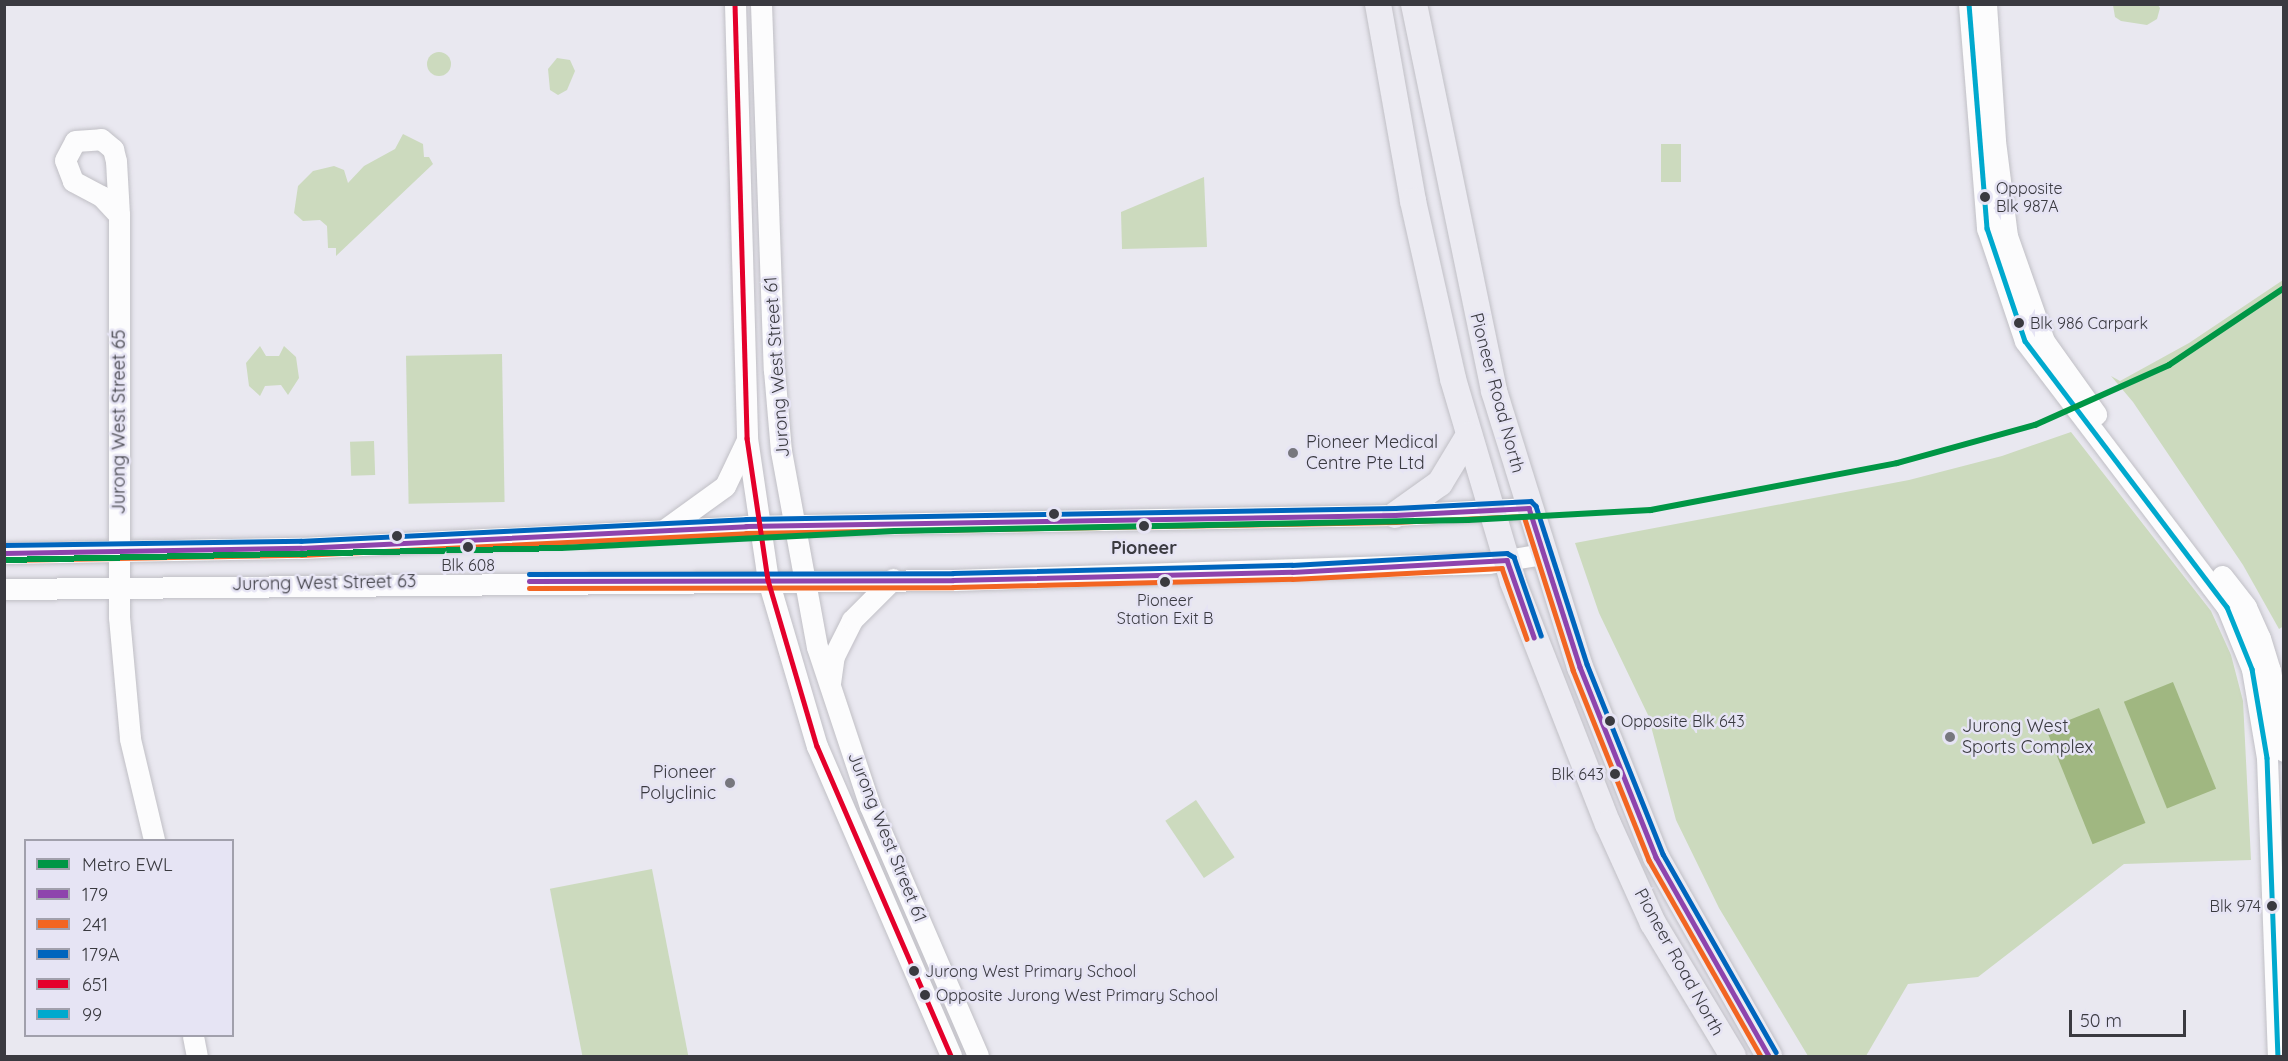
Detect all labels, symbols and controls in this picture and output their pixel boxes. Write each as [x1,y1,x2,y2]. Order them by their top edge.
place label: Opposite Blk 987A [1996,178,2063,216]
marker: Opposite Blk 987A [1979,191,1991,203]
street label: Jurong West Street 61 [760,276,794,458]
street label: Pioneer Road North [1465,311,1529,475]
place label: Blk 986 Carpark [2030,313,2148,333]
marker: Blk 986 Carpark [2013,317,2025,329]
street label: Jurong West Street 65 [108,330,130,514]
place label: Pioneer Medical Centre Pte Ltd [1306,432,1438,474]
marker: Pioneer Medical Centre Pte Ltd [1284,444,1302,462]
unlabelled marker [1048,508,1060,520]
marker: Pioneer [1135,517,1153,535]
unlabelled marker [391,530,403,542]
place label: Pioneer [1111,537,1177,559]
marker: Blk 608 [462,541,474,553]
place label: Blk 608 [441,555,495,575]
street label: Jurong West Street 63 [232,571,416,595]
marker: Pioneer Station Exit B [1159,576,1171,588]
place label: Pioneer Station Exit B [1117,590,1213,628]
place label: Opposite Blk 643 [1621,711,1745,731]
marker: Opposite Blk 643 [1604,715,1616,727]
place label: Jurong West Sports Complex [1962,716,2093,758]
marker: Jurong West Sports Complex [1943,730,1957,744]
street label: Jurong West Street 61 [843,749,931,925]
place label: Pioneer Polyclinic [640,762,716,804]
place label: Blk 643 [1551,764,1604,784]
marker: Blk 643 [1609,768,1621,780]
marker: Pioneer Polyclinic [721,774,739,792]
legend [24,839,234,1037]
text: Metro EWL [82,853,173,876]
text: 179 [82,883,108,906]
street label: Pioneer Road North [1630,885,1728,1039]
place label: Blk 974 [2210,896,2261,916]
marker: Blk 974 [2266,900,2278,912]
text: 241 [82,913,108,936]
text: 179A [82,943,120,966]
place label: Jurong West Primary School [925,961,1136,981]
marker: Jurong West Primary School [908,965,920,977]
text: 651 [82,973,108,996]
place label: Opposite Jurong West Primary School [936,985,1218,1005]
marker: Opposite Jurong West Primary School [919,989,931,1001]
scale bar [2072,998,2189,1036]
text: 99 [82,1003,102,1026]
text: 50 m [2080,1009,2122,1032]

